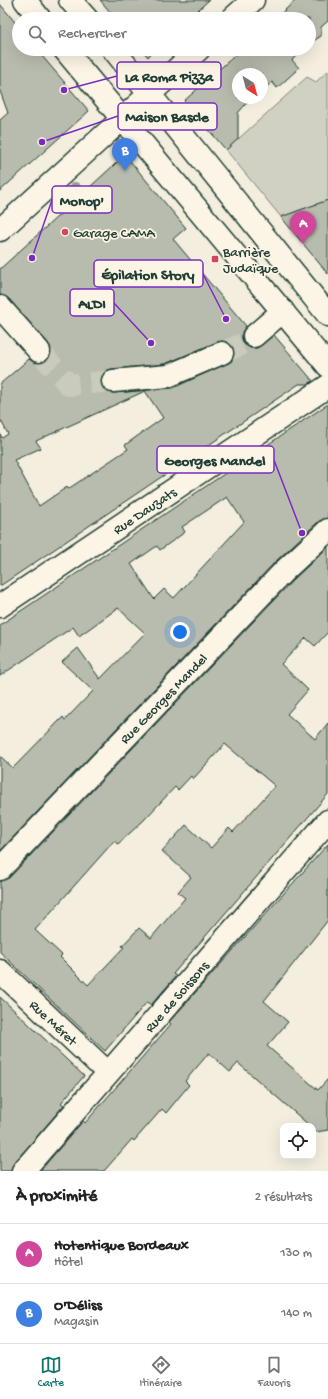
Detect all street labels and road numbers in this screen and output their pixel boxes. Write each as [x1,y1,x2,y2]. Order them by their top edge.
street label: Rue Dauzats [110,484,181,539]
street label: Rue Georges Mandel [117,651,212,748]
street label: Rue de Soissons [142,958,214,1037]
street label: Rue Méret [25,997,81,1051]

